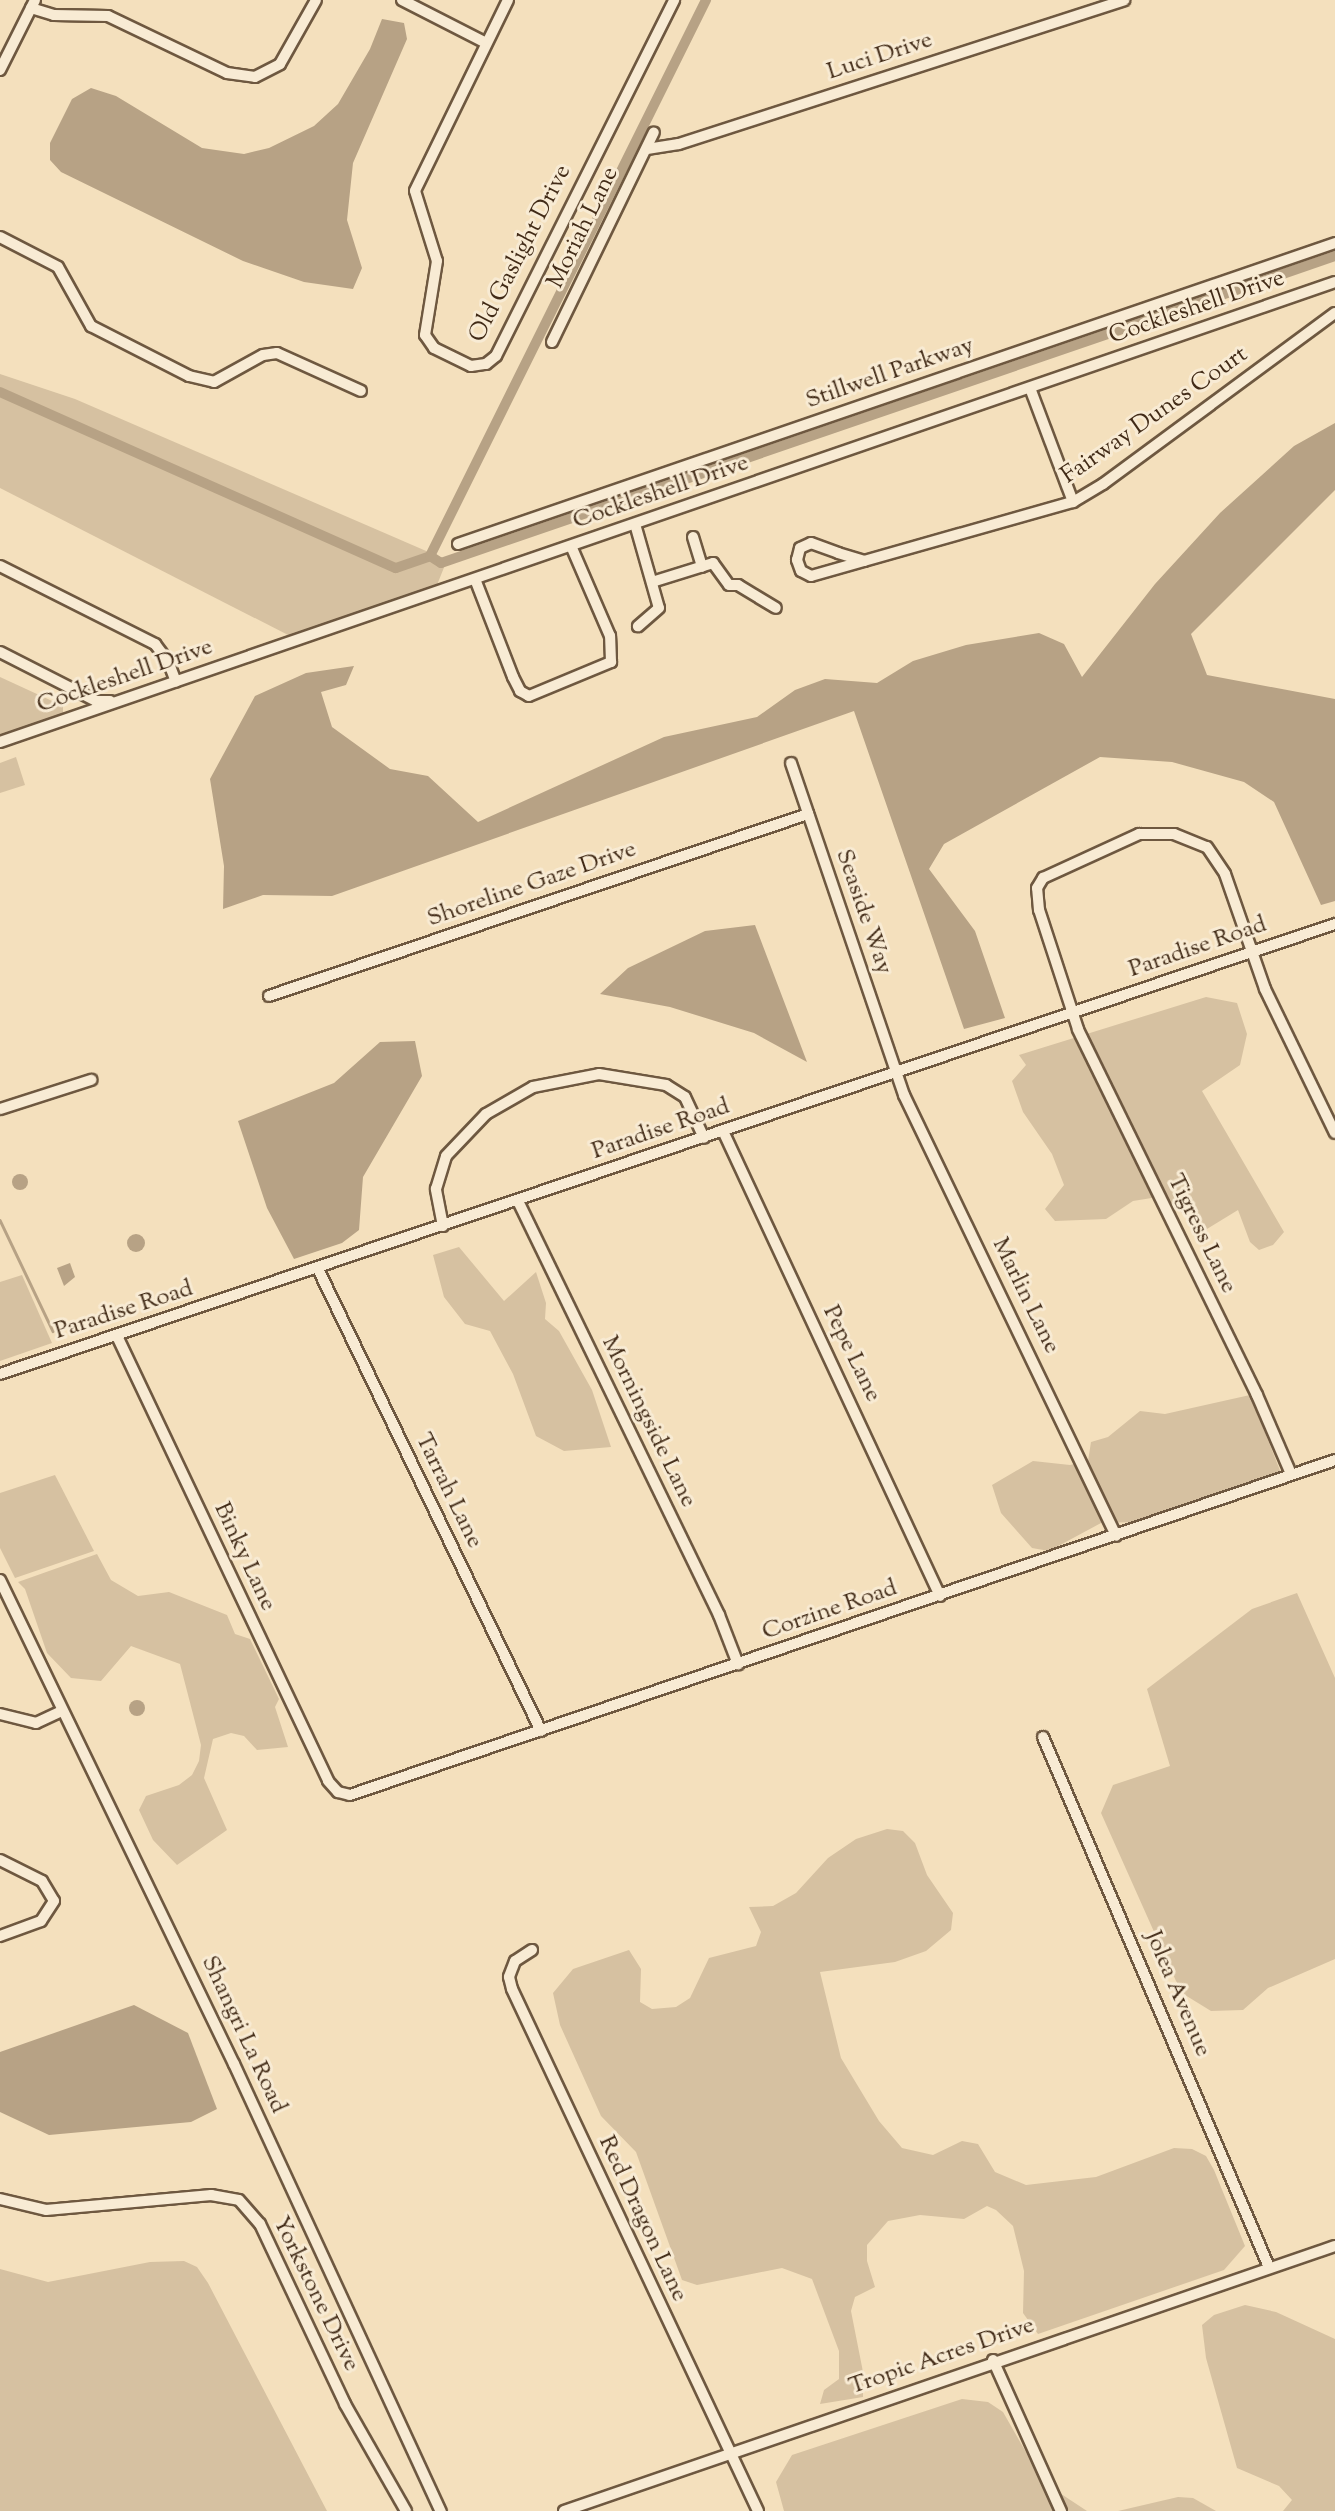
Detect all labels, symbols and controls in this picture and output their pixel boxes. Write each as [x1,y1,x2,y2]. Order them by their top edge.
street label: Luci Drive [824,26,936,88]
street label: Old Gaslight Drive [464,160,578,348]
street label: Moriah Lane [542,163,626,293]
street label: Cockleshell Drive [1105,264,1289,352]
street label: Stillwell Parkway [802,332,978,416]
street label: Fairway Dunes Court [1056,341,1254,491]
street label: Cockleshell Drive [569,449,753,537]
street label: Cockleshell Drive [33,633,217,721]
street label: Shoreline Gaze Drive [424,836,640,934]
street label: Seaside Way [828,846,898,978]
street label: Paradise Road [1125,911,1271,985]
street label: Paradise Road [588,1093,734,1167]
street label: Tigress Lane [1160,1170,1242,1298]
street label: Marlin Lane [985,1233,1065,1359]
street label: Paradise Road [51,1275,197,1347]
street label: Pepe Lane [815,1301,887,1407]
street label: Morningside Lane [594,1332,702,1512]
street label: Tarrah Lane [408,1429,488,1553]
street label: Binky Lane [206,1498,282,1616]
street label: Corzine Road [759,1574,901,1648]
street label: Jolea Avenue [1138,1927,1216,2061]
street label: Shangri La Road [194,1952,292,2118]
street label: Red Dragon Lane [591,2131,693,2307]
street label: Yorkstone Drive [265,2212,365,2376]
street label: Tropic Acres Drive [845,2312,1039,2402]

